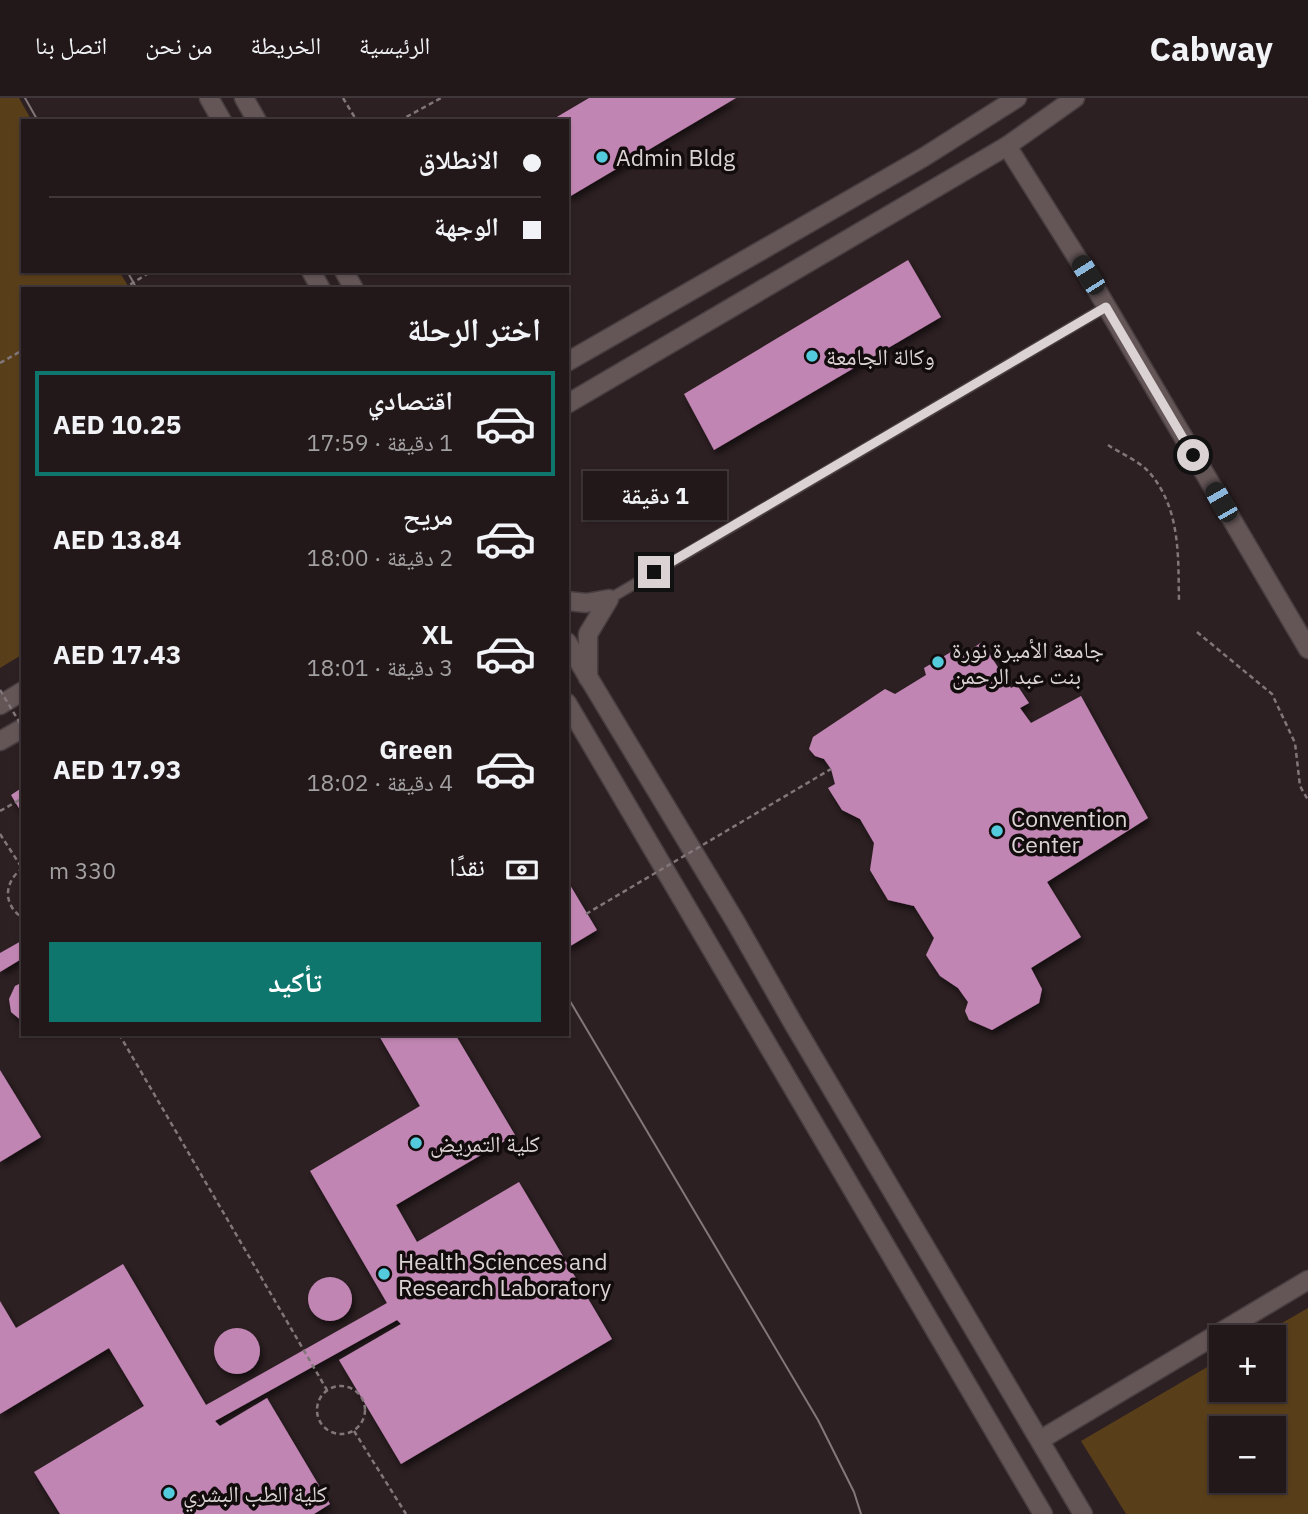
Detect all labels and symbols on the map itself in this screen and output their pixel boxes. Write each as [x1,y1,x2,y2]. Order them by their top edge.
place label: Admin Bldg [616,142,735,172]
marker: Admin Bldg [594,149,610,165]
car [1068,252,1109,298]
place label: وكالة الجامعة [826,341,935,371]
marker: وكالة الجامعة [804,348,820,364]
route start [1177,439,1209,471]
callout: 1 دقيقة [582,470,726,519]
car [1202,479,1241,525]
route end [638,556,670,588]
place label: جامعة الأميرة نورة بنت عبد الرحمن [952,634,1104,690]
marker: جامعة الأميرة نورة بنت عبد الرحمن [930,654,946,670]
place label: Convention Center [1011,803,1128,859]
marker: Convention Center [989,823,1005,839]
place label: كلية التمريض [430,1128,540,1158]
marker: كلية التمريض [408,1135,424,1151]
place label: Health Sciences and Research Laboratory [398,1246,612,1302]
marker: Health Sciences and Research Laboratory [376,1266,392,1282]
place label: كلية الطب البشري [183,1478,328,1513]
marker: كلية الطب البشري [161,1485,177,1501]

